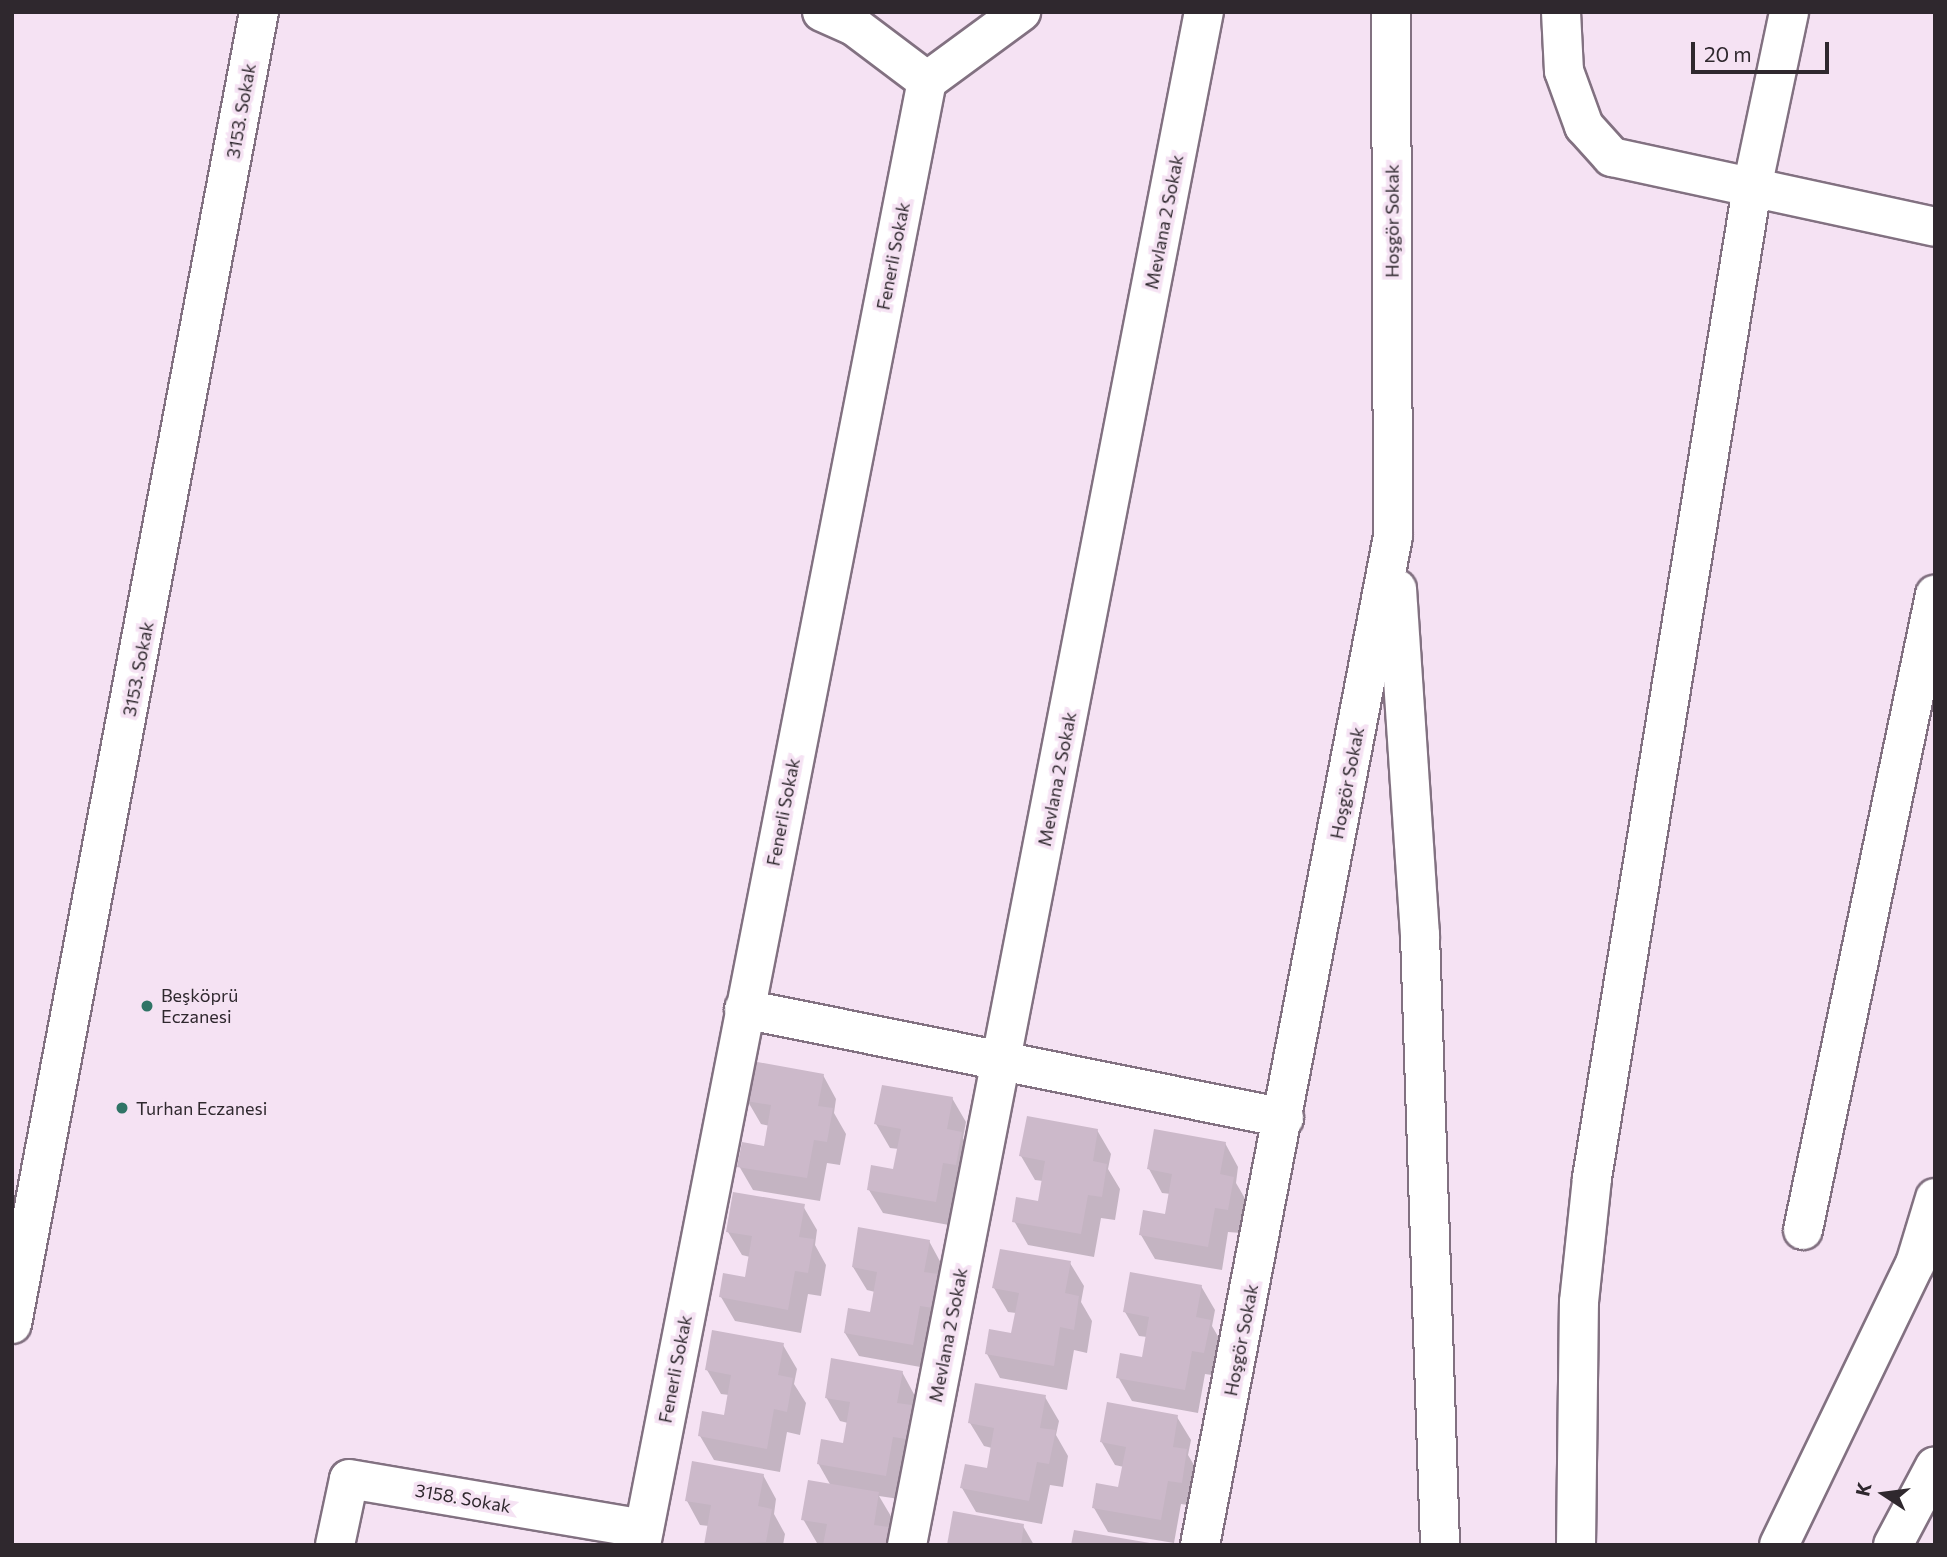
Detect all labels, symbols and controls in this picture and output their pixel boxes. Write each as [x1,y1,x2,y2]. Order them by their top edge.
scale bar [1695,28,1833,72]
text: 20 m [1704,41,1752,66]
street label: 3153. Sokak [222,62,260,160]
street label: Mevlana 2 Sokak [1140,153,1188,291]
street label: Hoşgör Sokak [1381,164,1403,278]
street label: Fenerli Sokak [872,200,914,312]
street label: 3153. Sokak [118,620,158,718]
street label: Mevlana 2 Sokak [1033,710,1081,848]
street label: Hoşgör Sokak [1326,725,1368,841]
street label: Fenerli Sokak [762,756,804,868]
place label: Beşköprü Eczanesi [161,985,238,1028]
marker: Beşköprü Eczanesi [139,998,155,1014]
place label: Turhan Eczanesi [136,1097,267,1119]
marker: Turhan Eczanesi [114,1100,130,1116]
street label: Mevlana 2 Sokak [924,1266,972,1404]
street label: Hoşgör Sokak [1220,1282,1262,1398]
street label: Fenerli Sokak [654,1313,696,1425]
north arrow [1849,1459,1919,1529]
street label: 3158. Sokak [413,1479,513,1517]
text: K [1850,1480,1876,1498]

